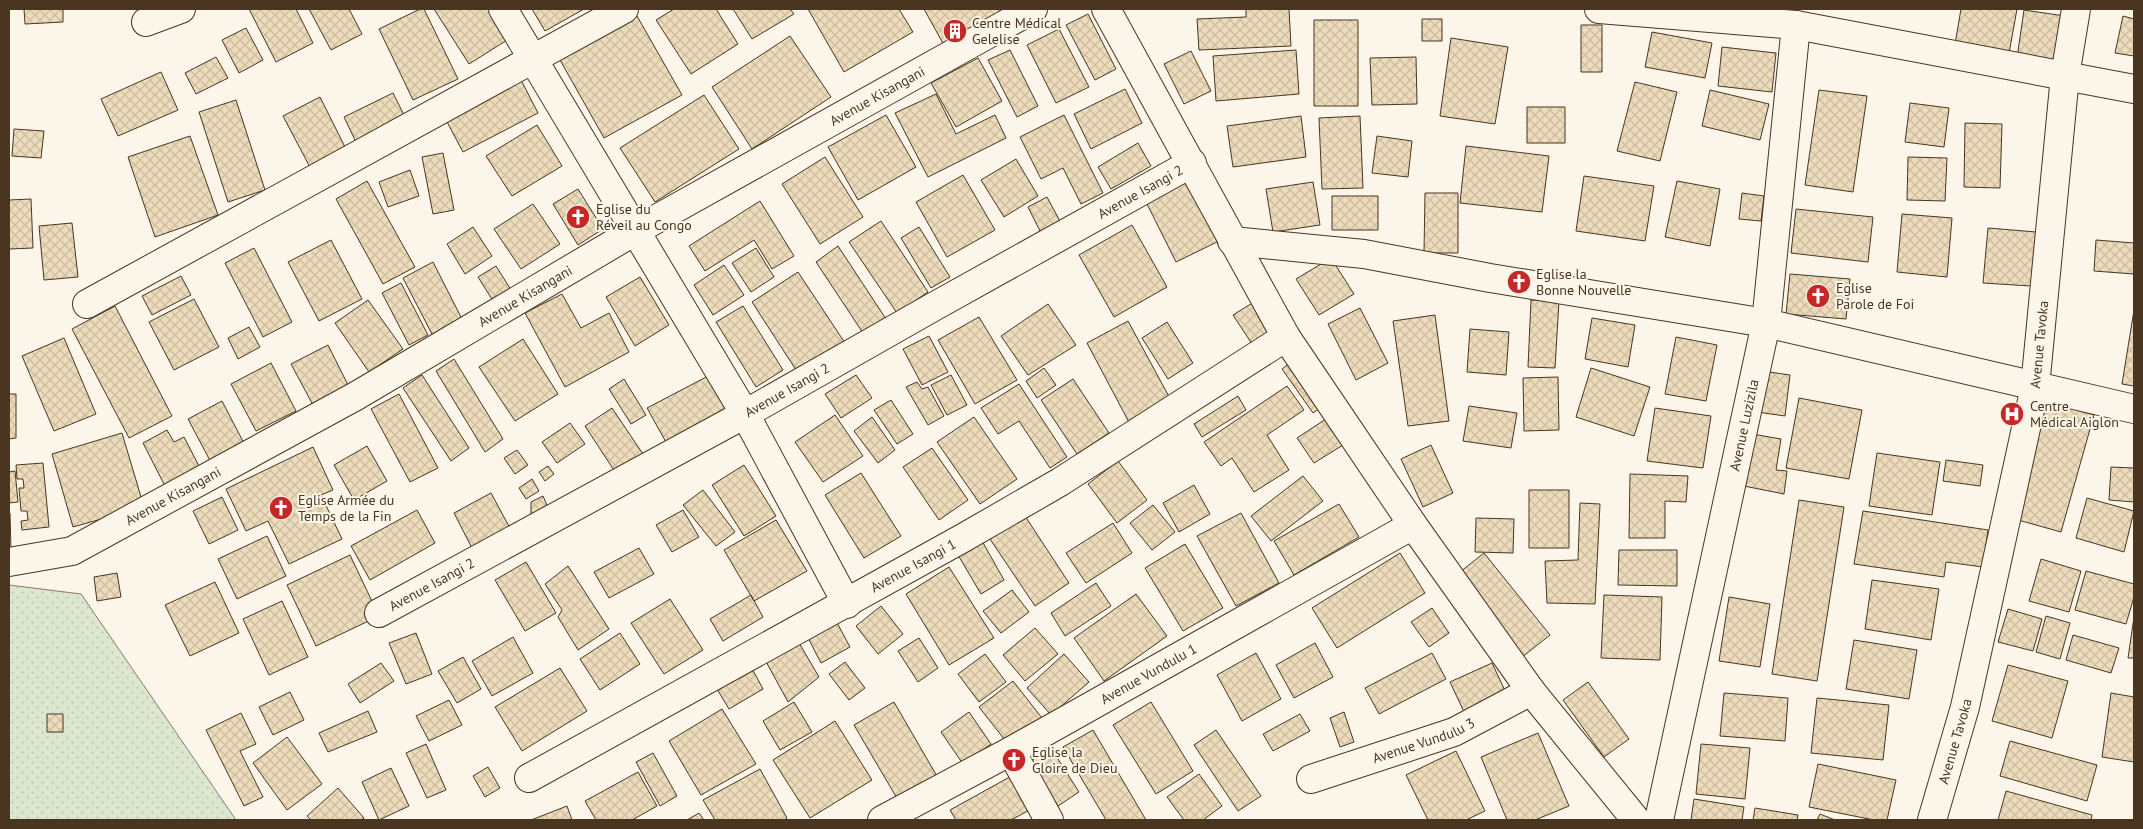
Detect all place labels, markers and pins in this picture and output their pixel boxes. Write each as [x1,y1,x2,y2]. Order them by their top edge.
place label: Centre Médical Gelelise [972,14,1061,48]
building icon: Centre Médical Gelelise [942,18,968,44]
place label: Eglise du Réveil au Congo [596,200,692,234]
church icon: Eglise du Réveil au Congo [565,204,591,230]
place label: Eglise la Bonne Nouvelle [1536,265,1631,299]
church icon: Eglise la Bonne Nouvelle [1506,269,1532,295]
place label: Eglise Parole de Foi [1836,279,1914,313]
church icon: Eglise Parole de Foi [1805,283,1831,309]
place label: Centre Médical Aiglon [2030,397,2119,431]
hospital icon: Centre Médical Aiglon [1999,401,2025,427]
place label: Eglise Armée du Temps de la Fin [298,491,394,525]
church icon: Eglise Armée du Temps de la Fin [268,495,294,521]
place label: Eglise la Gloire de Dieu [1032,743,1117,777]
church icon: Eglise la Gloire de Dieu [1001,747,1027,773]

